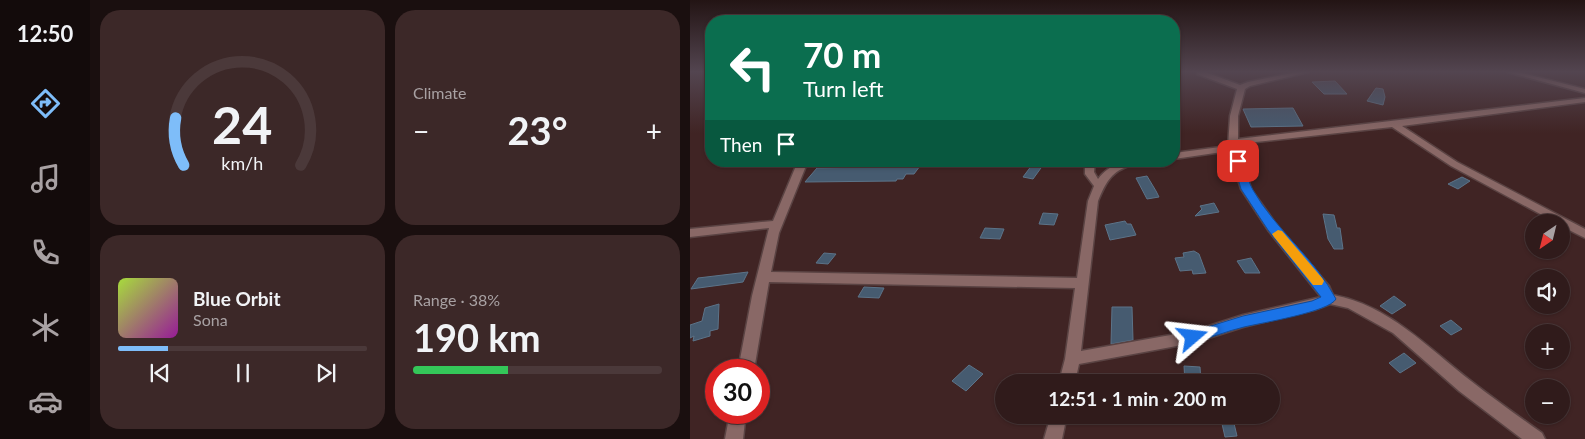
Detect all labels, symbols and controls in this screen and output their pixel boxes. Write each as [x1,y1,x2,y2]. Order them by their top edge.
text: 12:50 [17,20,73,47]
text: 70 m [803,33,881,75]
icon: left [720,35,785,100]
text: Turn left [803,75,884,102]
text: Climate [413,83,466,102]
icon: directions [28,86,63,121]
text: 24 [212,93,273,155]
text: 23° [508,107,567,153]
text: − [413,114,429,148]
text: + [646,114,662,148]
icon: arrive [772,130,800,158]
text: Then [720,133,762,156]
pin [1217,140,1259,182]
icon: arrive [1224,147,1252,175]
text: km/h [222,152,263,174]
icon: music [28,161,63,196]
north arrow [1525,214,1570,259]
map controls [1525,214,1570,424]
icon: phone [28,235,63,270]
button: sound [1525,269,1570,314]
text: Blue Orbit [193,287,281,310]
text: Range · 38% [413,290,500,309]
icon: climate [28,310,63,345]
text: Sona [193,310,228,329]
position arrow [1166,310,1218,362]
text: 190 km [413,314,541,360]
button: + [1525,324,1570,369]
icon: previous [146,359,174,387]
icon: pause [229,359,257,387]
icon: next [312,359,340,387]
speed limit sign: 30 [705,359,770,424]
button: − [1525,379,1570,424]
icon: car [28,384,63,419]
text: 12:51 · 1 min · 200 m [1048,387,1227,410]

